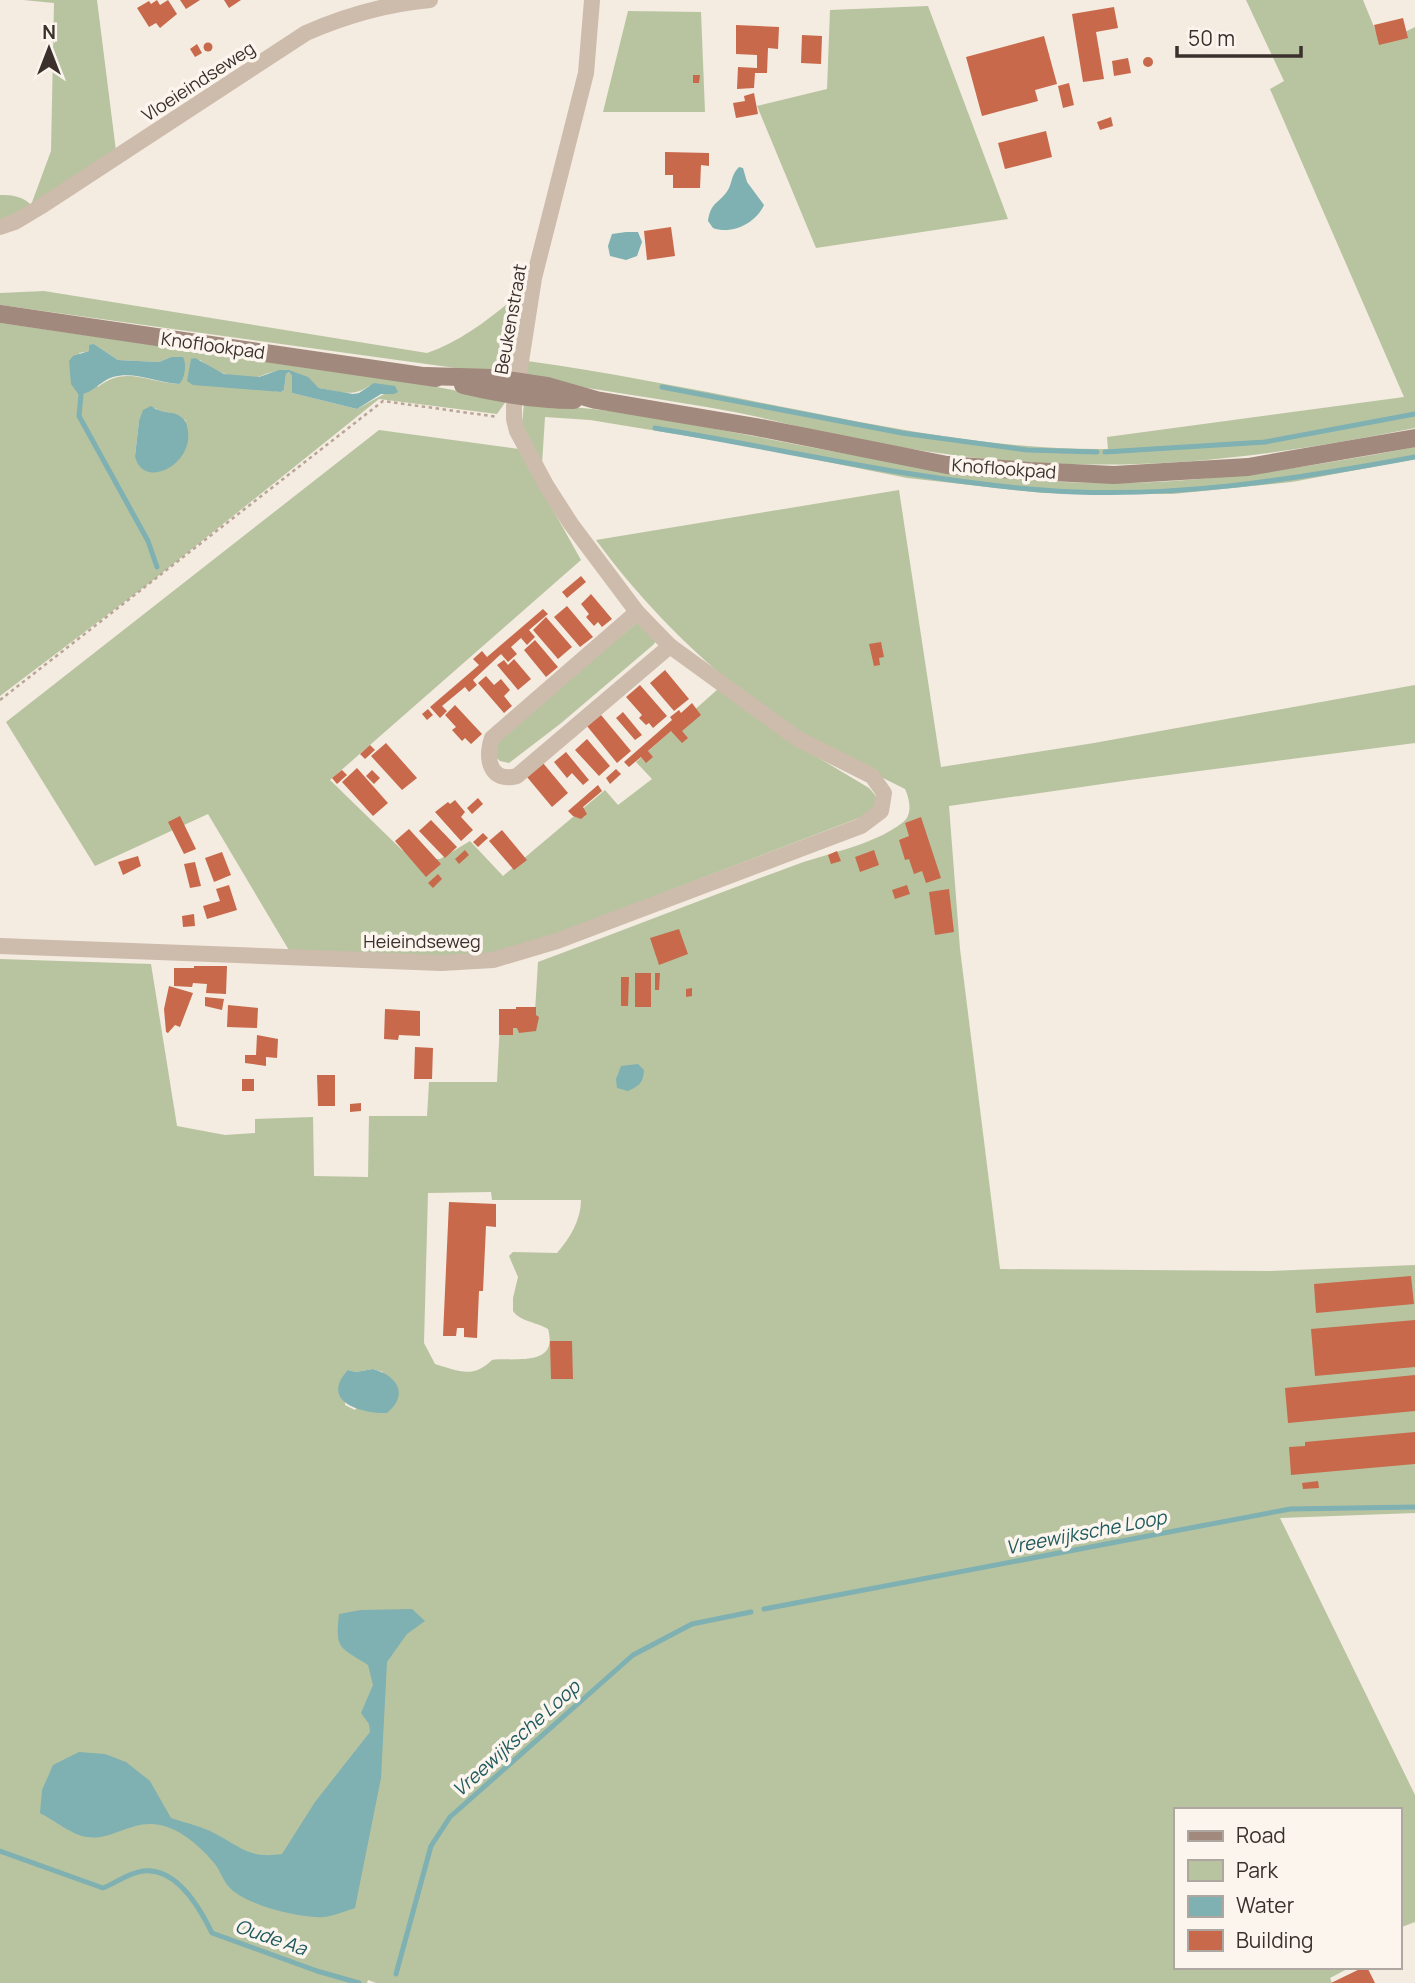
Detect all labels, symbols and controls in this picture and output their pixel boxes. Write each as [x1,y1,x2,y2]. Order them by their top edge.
north arrow [14,14,84,84]
scale bar [1177,14,1301,58]
text: N [42,19,56,45]
text: 50 m [1188,24,1235,52]
street label: Vloeieindseweg [137,35,259,127]
street label: Beukenstraat [488,262,532,376]
street label: Knoflookpad [159,326,267,364]
street label: Knoflookpad [951,452,1057,484]
street label: Heieindseweg [363,929,481,953]
water label: Vreewijksche Loop [1003,1503,1170,1560]
water label: Vreewijksche Loop [447,1673,587,1802]
legend [1174,1808,1401,1969]
text: Road [1236,1821,1286,1849]
text: Park [1236,1856,1278,1884]
text: Water [1236,1891,1295,1919]
water label: Oude Aa [232,1913,311,1962]
text: Building [1236,1926,1313,1954]

